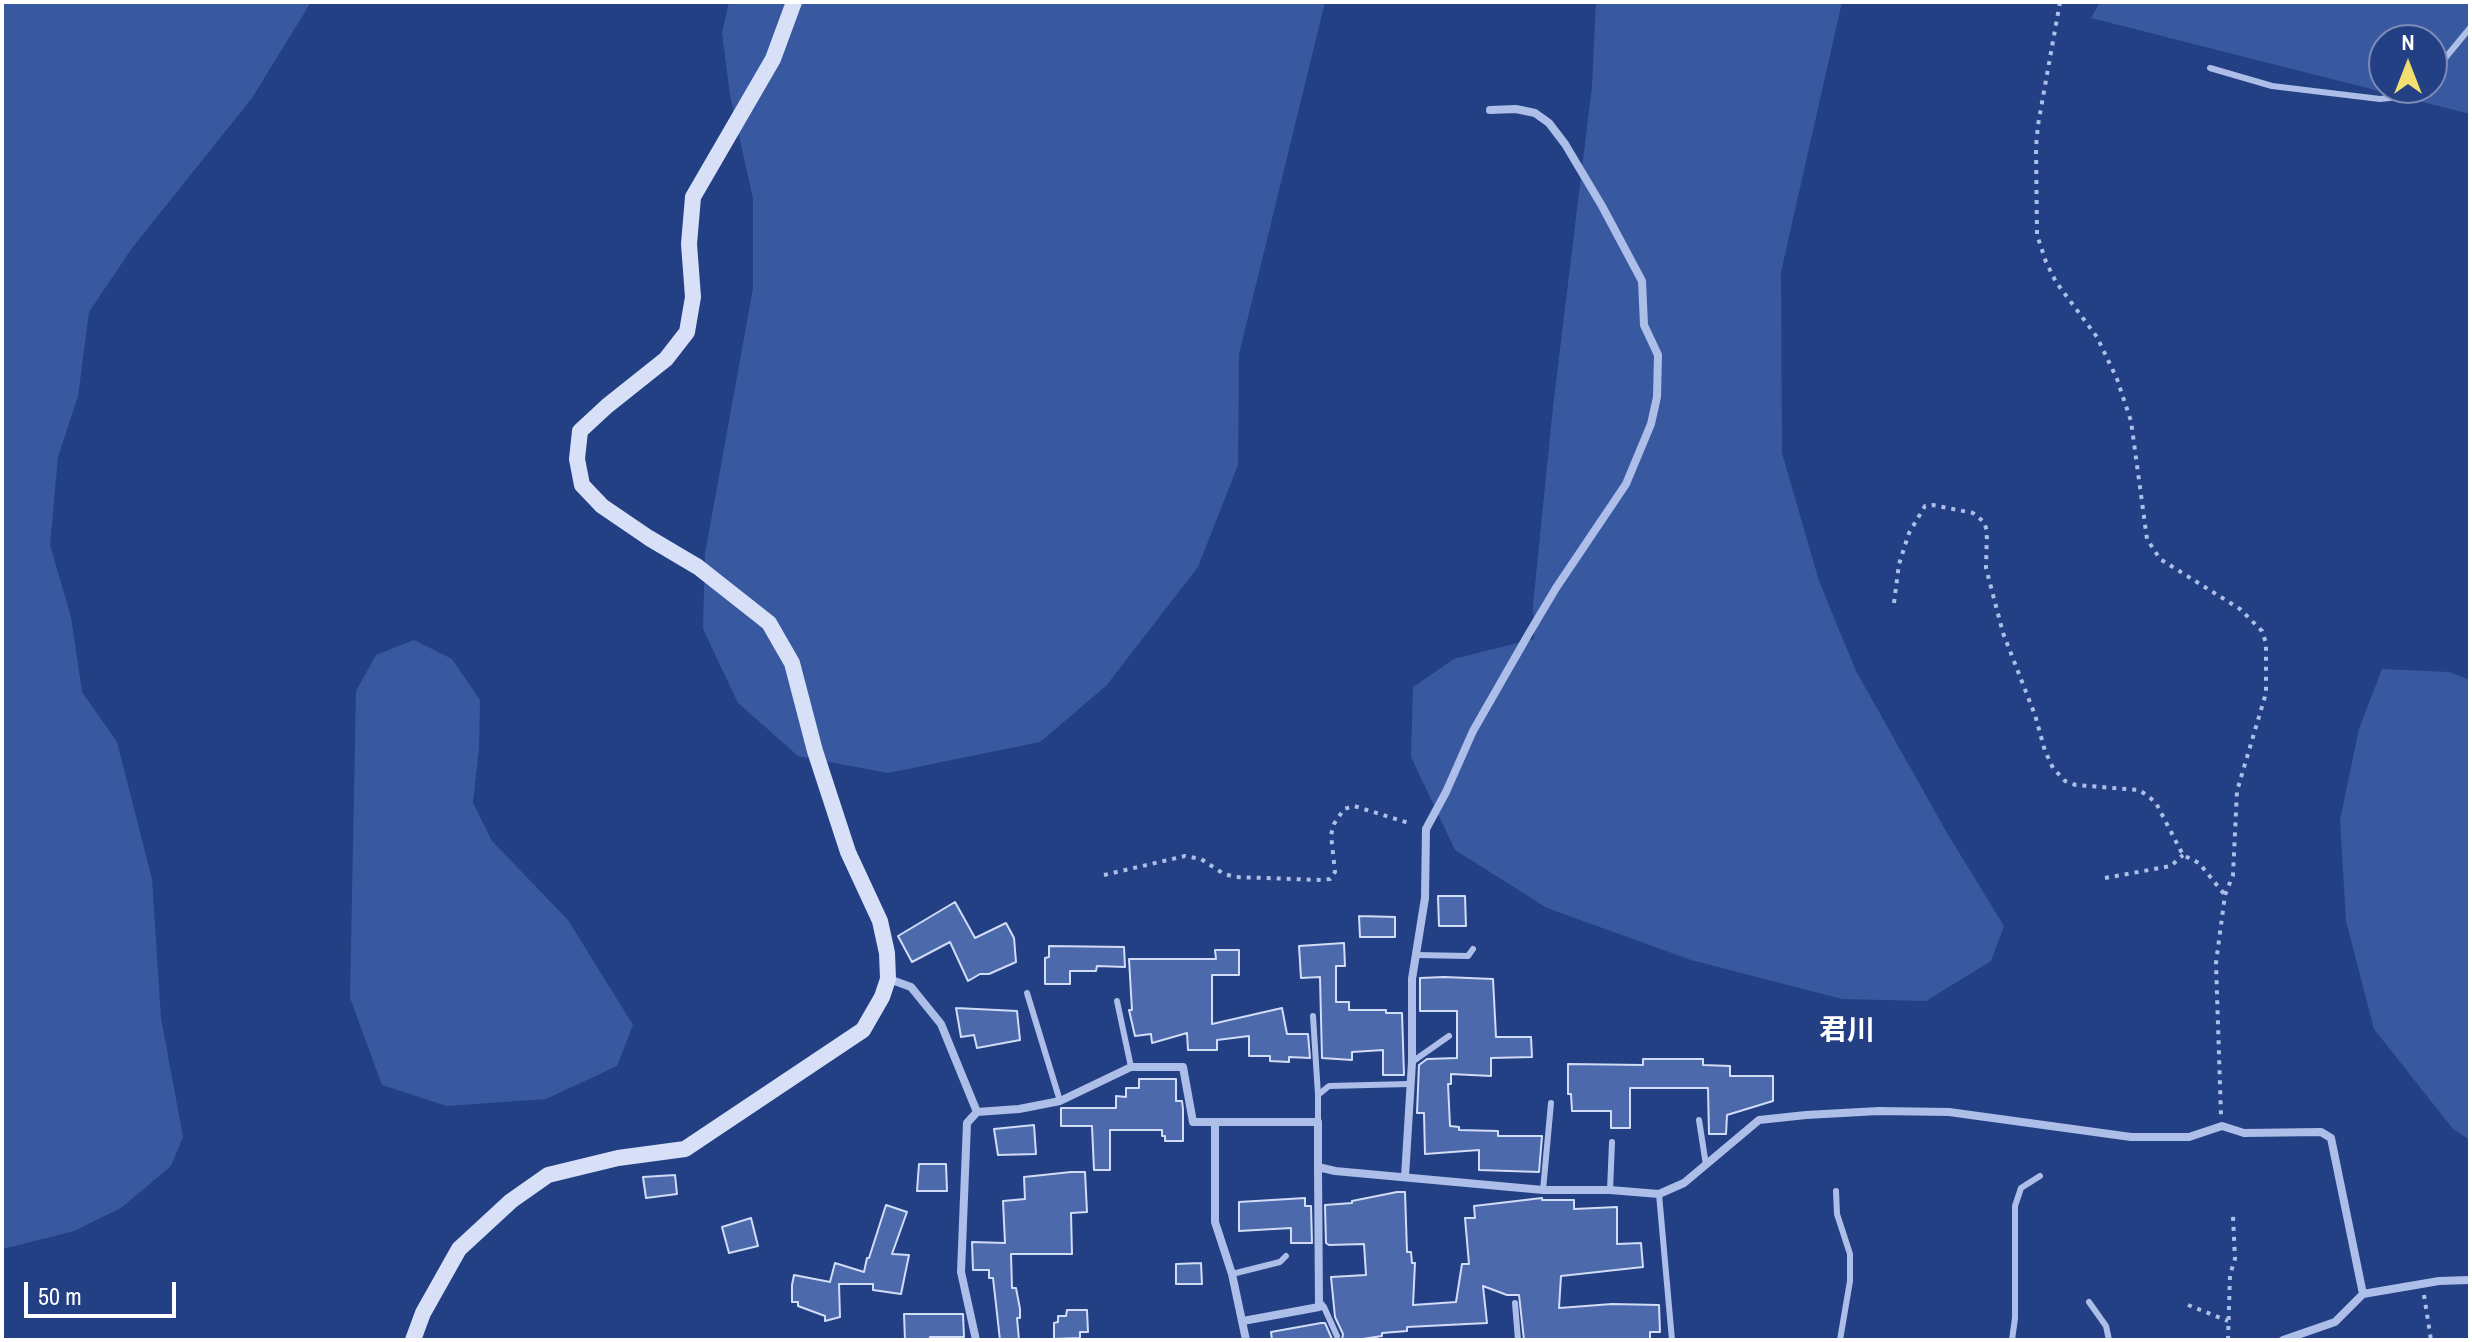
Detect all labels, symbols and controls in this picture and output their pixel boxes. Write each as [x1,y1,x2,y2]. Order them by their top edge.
north arrow [2368,24,2448,104]
text: N [2401,27,2415,57]
district label: 君川 [1819,1014,1875,1048]
scale bar [28,1266,180,1316]
text: 50 m [38,1280,82,1312]

